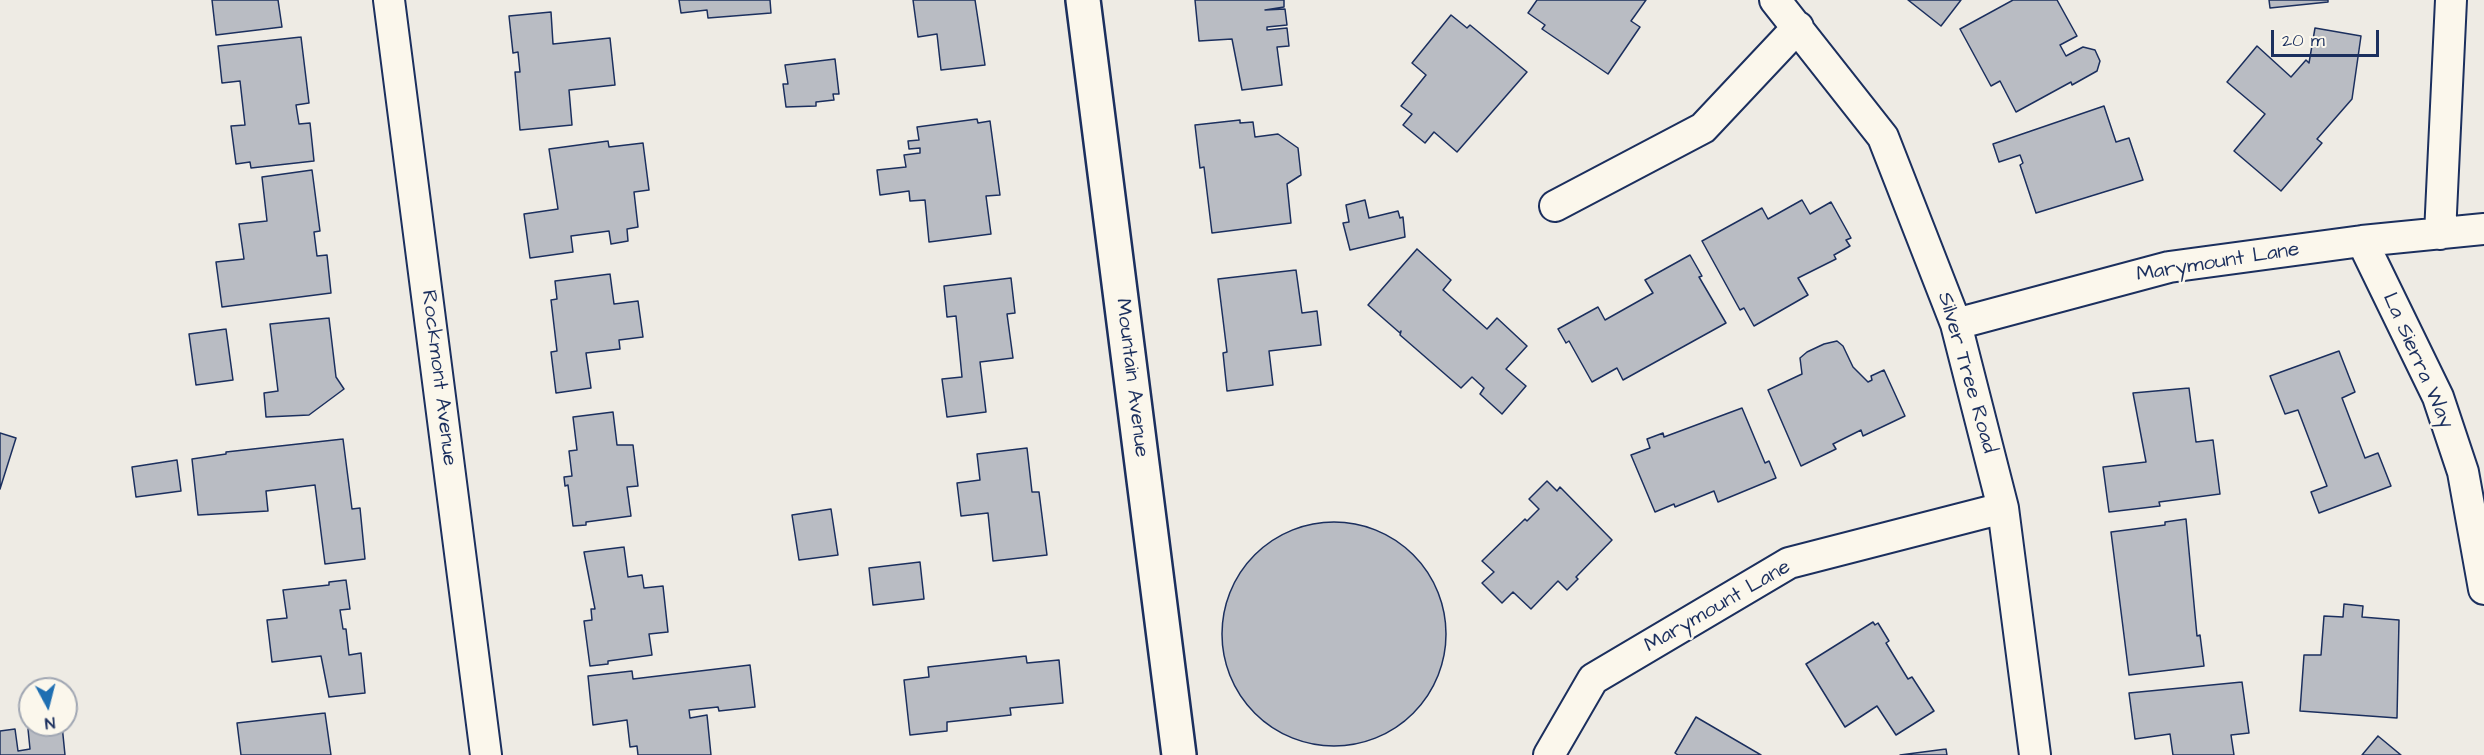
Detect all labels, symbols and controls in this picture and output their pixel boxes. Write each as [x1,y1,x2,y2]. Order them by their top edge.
scale bar [2274,18,2382,56]
text: 20 m [2282,28,2325,53]
street label: Marymount Lane [2135,238,2301,288]
street label: Rockmont Avenue [415,289,461,467]
street label: La Sierra Way [2376,289,2458,433]
street label: Silver Tree Road [1931,290,2001,456]
street label: Mountain Avenue [1109,297,1153,459]
street label: Marymount Lane [1640,555,1796,659]
north arrow [18,677,78,737]
text: N [44,711,56,734]

